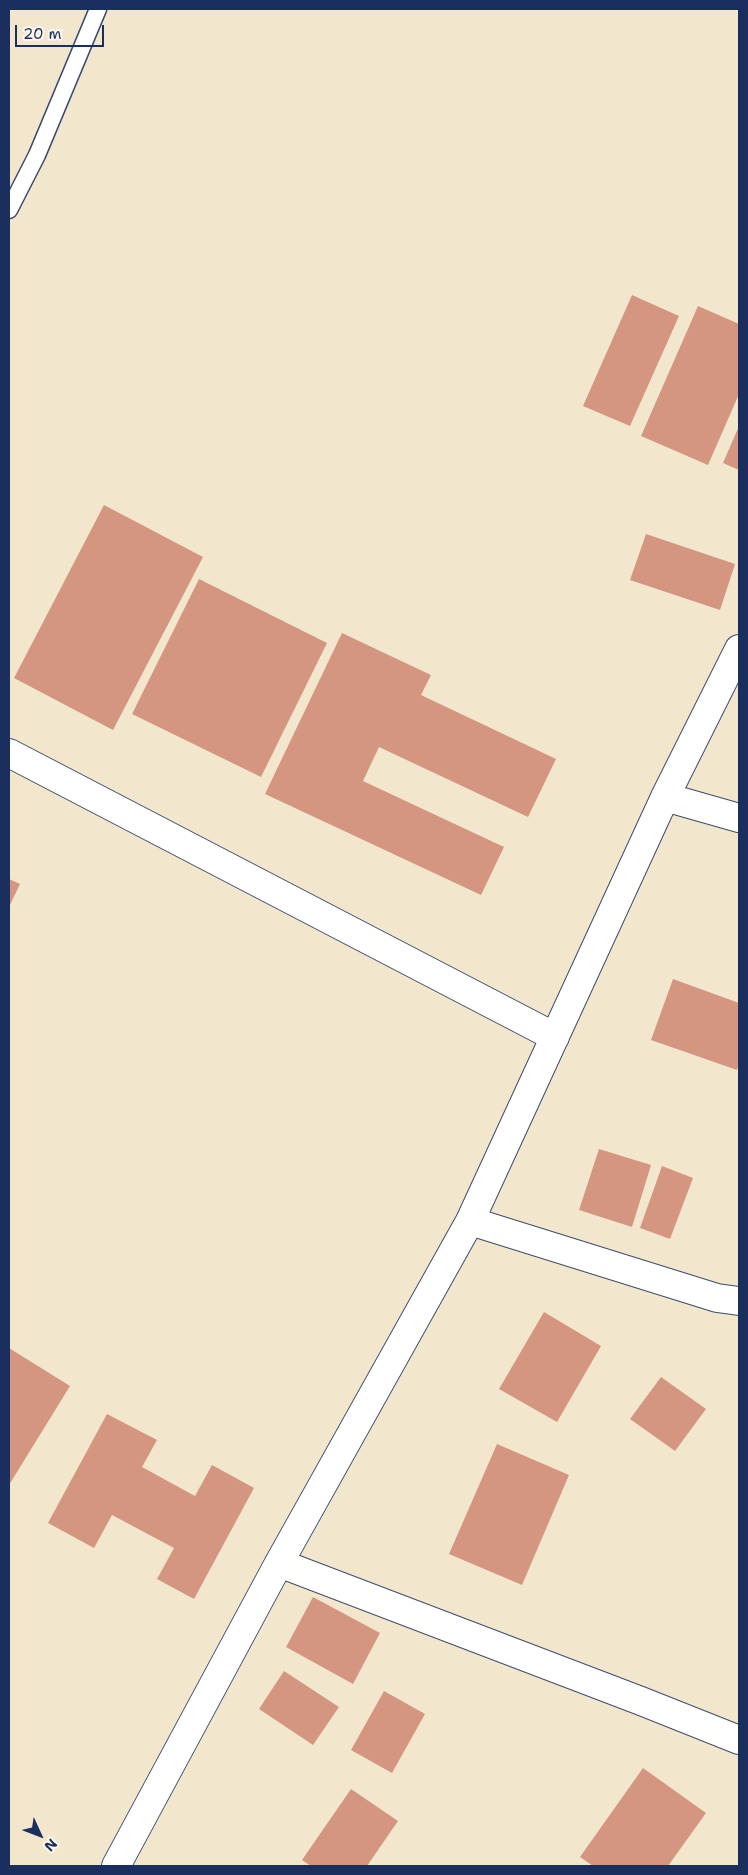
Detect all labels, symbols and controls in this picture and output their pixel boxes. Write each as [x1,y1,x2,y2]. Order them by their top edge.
scale bar [18,15,106,47]
text: 20 m [23,24,62,44]
north arrow [15,1810,65,1860]
text: N [41,1835,61,1855]

